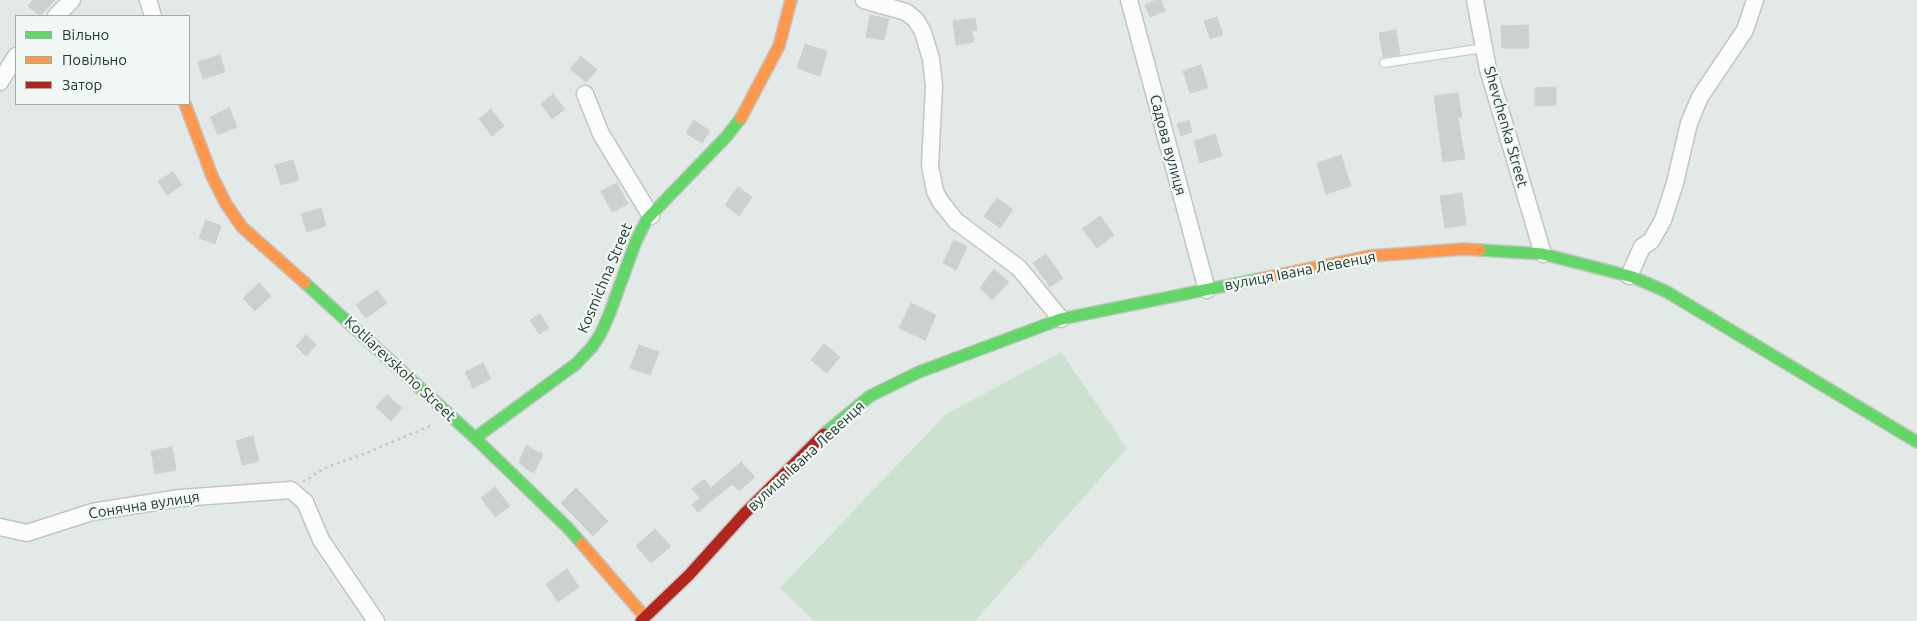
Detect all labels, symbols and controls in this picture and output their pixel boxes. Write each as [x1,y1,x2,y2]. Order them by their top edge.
legend [15,15,190,105]
text: Вільно [62,26,109,43]
text: Повільно [62,51,127,68]
street label: Shevchenka Street [1480,64,1532,190]
text: Затор [62,76,102,93]
street label: Садова вулиця [1146,93,1190,197]
street label: Kosmichna Street [574,220,636,336]
street label: вулиця Івана Левенця [1223,248,1377,294]
street label: Kotliarevskoho Street [341,313,459,425]
street label: вулиця Івана Левенця [744,397,868,515]
street label: Сонячна вулиця [87,487,201,523]

